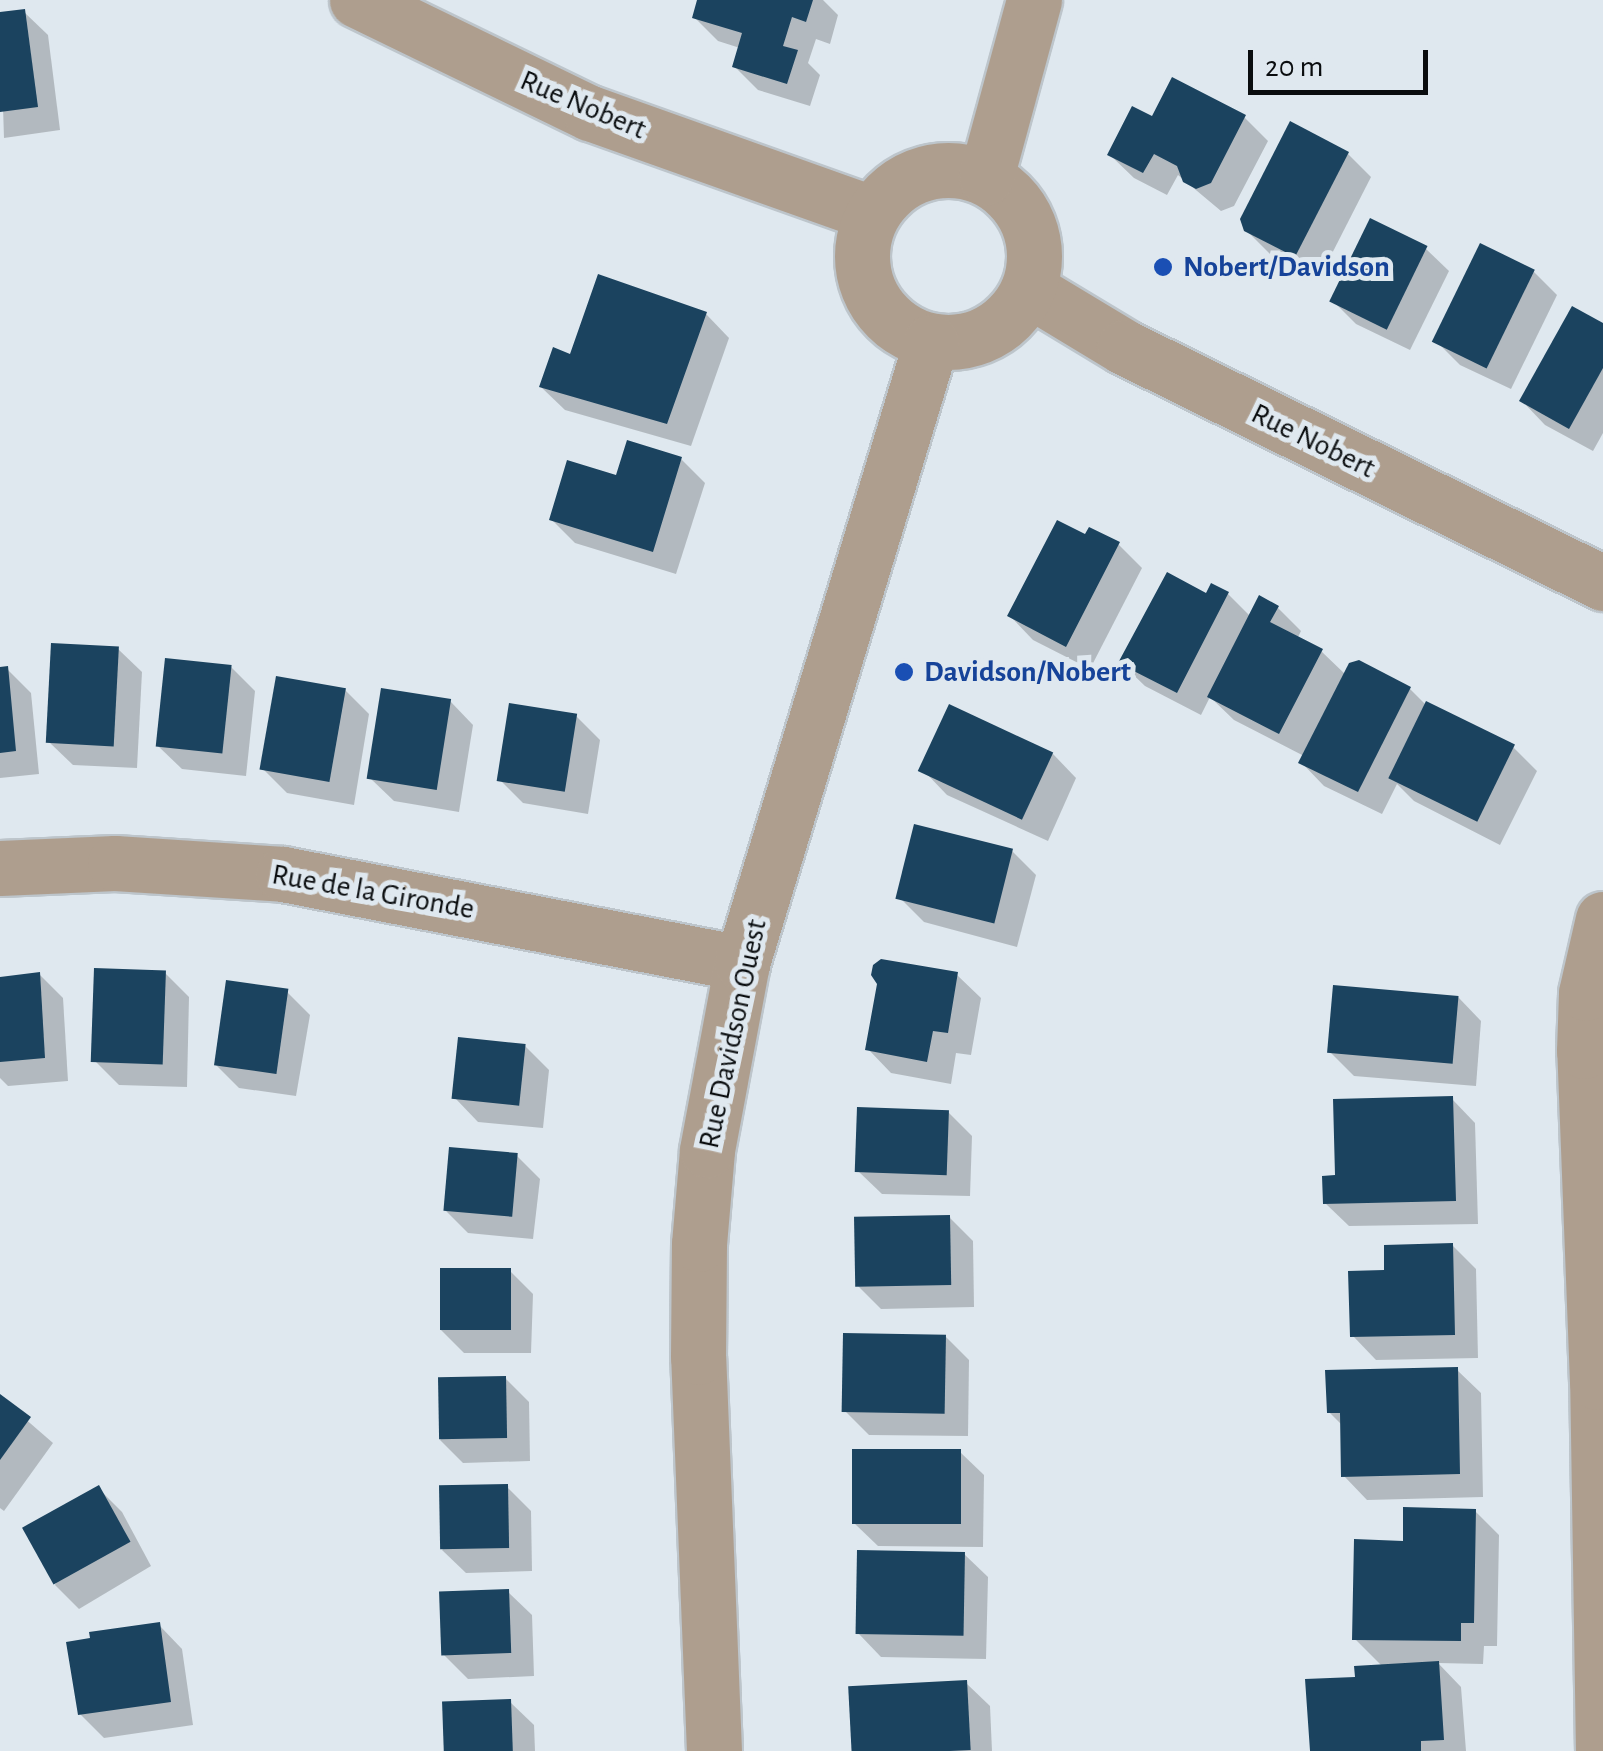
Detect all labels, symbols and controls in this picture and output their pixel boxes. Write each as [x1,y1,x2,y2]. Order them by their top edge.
scale bar [1253,30,1433,92]
text: 20 m [1265,52,1323,82]
street label: Rue Nobert [515,62,651,148]
place label: Nobert/Davidson [1183,249,1390,285]
marker: Nobert/Davidson [1152,256,1174,278]
street label: Rue Nobert [1245,396,1381,486]
place label: Davidson/Nobert [924,654,1131,690]
marker: Davidson/Nobert [893,661,915,683]
street label: Rue de la Gironde [269,856,477,928]
street label: Rue Davidson Ouest [691,916,775,1152]

